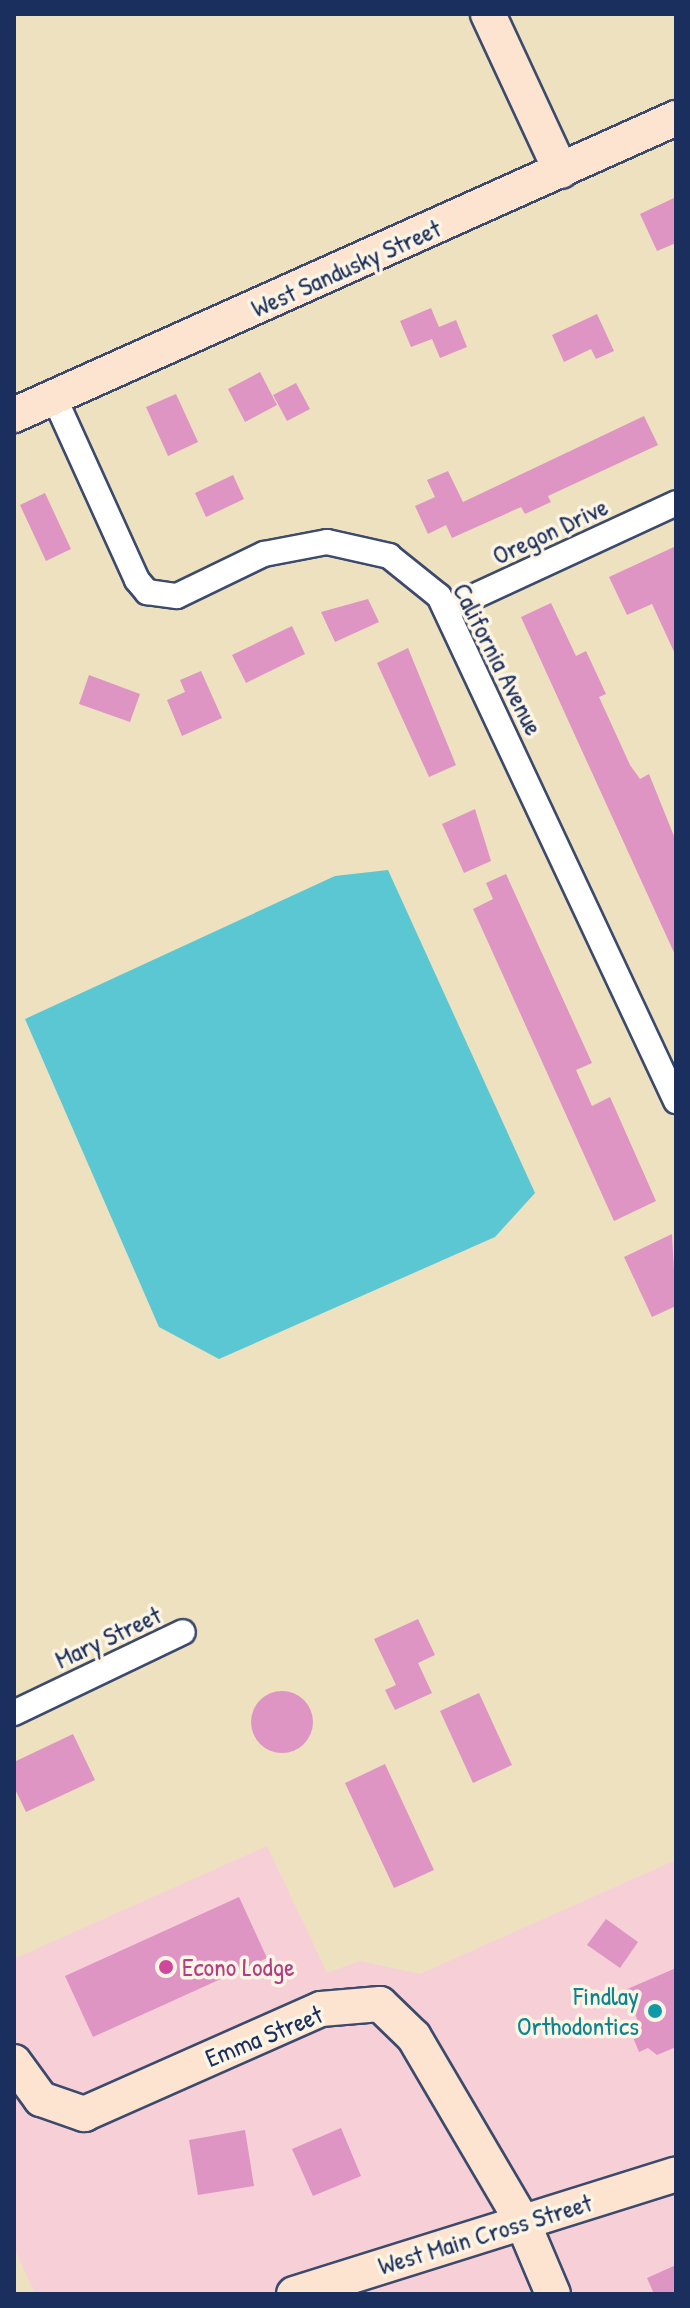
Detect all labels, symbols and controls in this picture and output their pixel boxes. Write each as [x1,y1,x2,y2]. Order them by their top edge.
street label: West Sandusky Street [246,212,446,324]
street label: Oregon Drive [487,491,613,571]
street label: California Avenue [446,578,550,740]
street label: Mary Street [50,1599,166,1675]
place label: Econo Lodge [182,1951,294,1983]
marker: Econo Lodge [157,1958,175,1976]
place label: Findlay Orthodontics [517,1980,639,2042]
street label: Emma Street [201,1998,327,2074]
marker: Findlay Orthodontics [646,2002,664,2020]
street label: West Main Cross Street [374,2187,596,2281]

